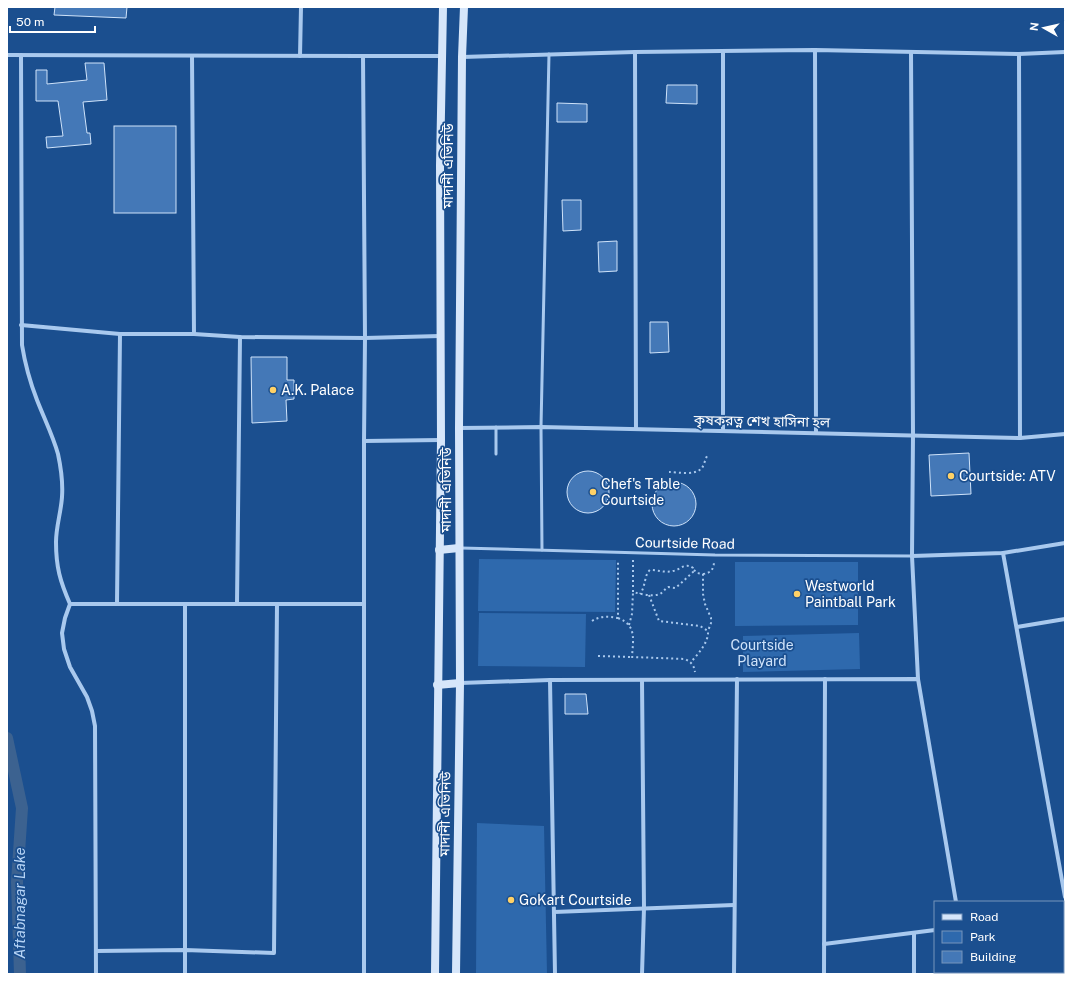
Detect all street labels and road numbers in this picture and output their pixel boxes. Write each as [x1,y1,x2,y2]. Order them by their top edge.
street label: মাদানী এভিনিউ [440,122,456,210]
street label: কৃষকরত্ন শেখ হাসিনা হল [693,412,831,431]
street label: মাদানী এভিনিউ [438,446,454,534]
street label: Courtside Road [635,534,735,552]
street label: মাদানী এভিনিউ [436,770,454,858]

